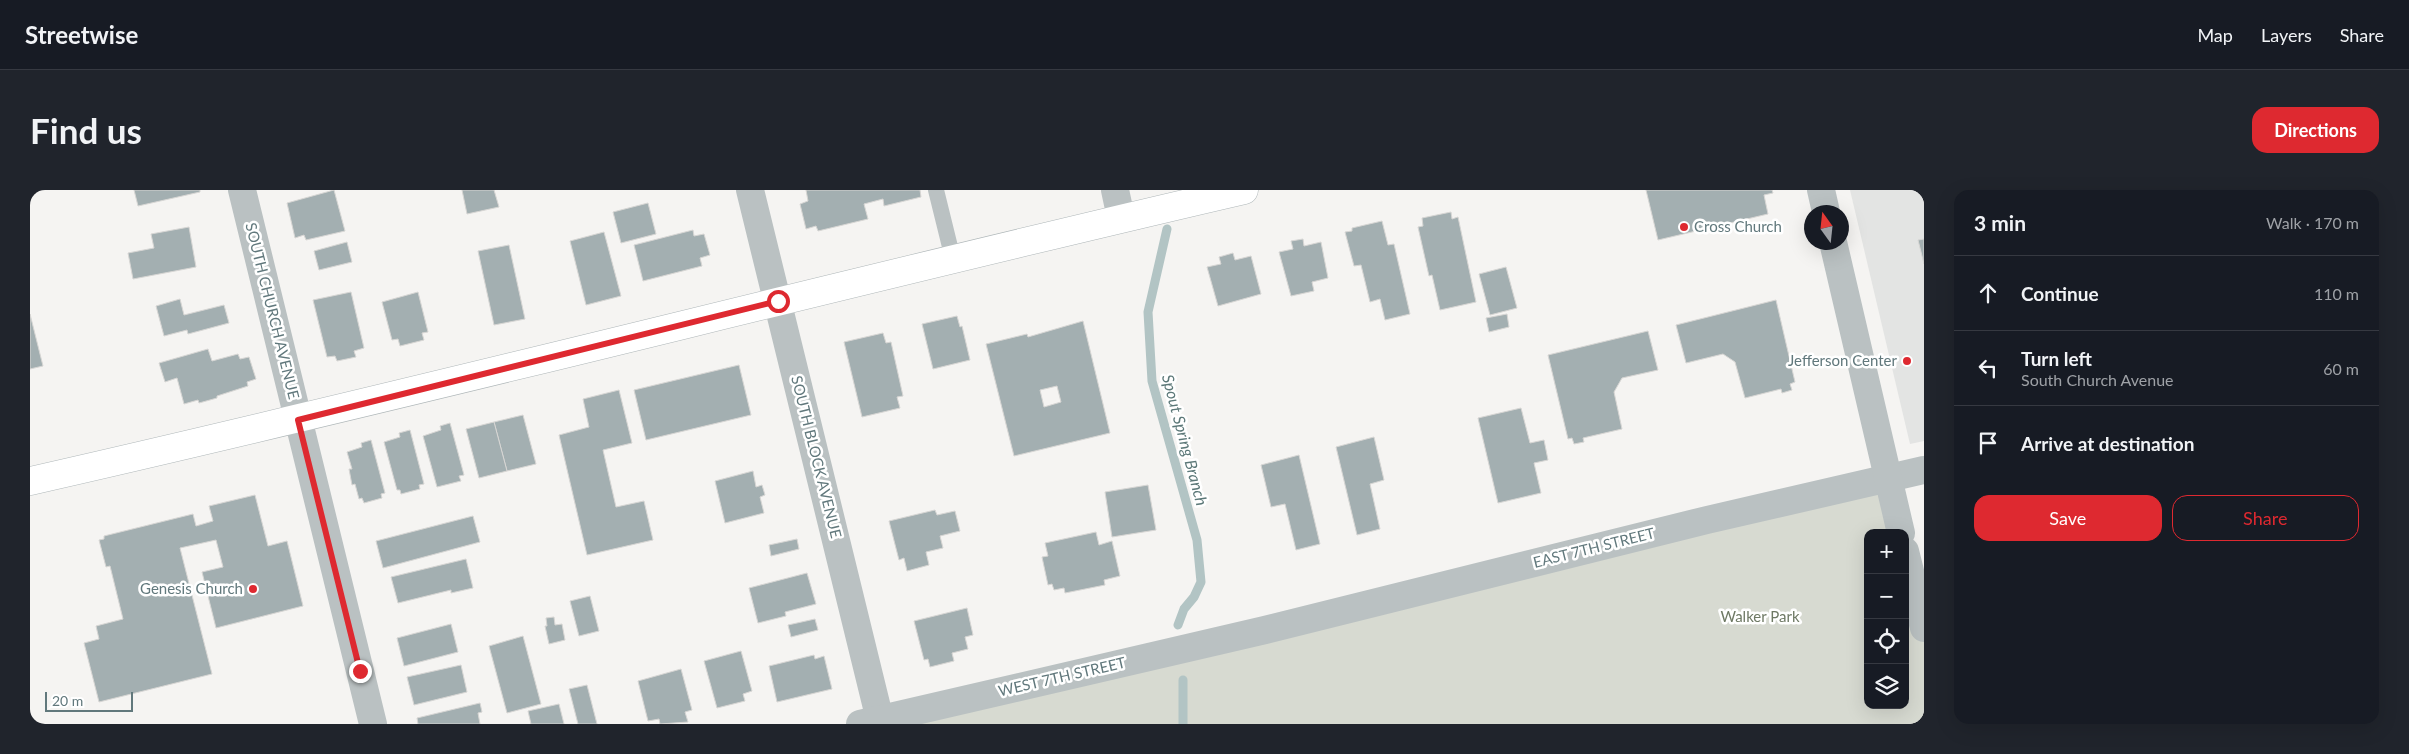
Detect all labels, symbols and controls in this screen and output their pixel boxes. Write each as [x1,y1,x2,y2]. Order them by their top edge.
text: Streetwise [25,20,138,49]
text: Map [2197,24,2233,46]
text: Layers [2261,24,2312,46]
text: Share [2340,24,2384,46]
button: Directions [2252,107,2379,153]
text: Find us [30,109,142,151]
north arrow [1804,205,1849,250]
text: 3 min [1974,210,2026,235]
text: Walk · 170 m [2266,213,2359,232]
place label: Cross Church [1694,217,1782,235]
street label: SOUTH CHURCH AVENUE [242,221,304,401]
marker: Cross Church [1678,221,1690,233]
icon: ahead [1974,279,2002,307]
text: Continue [2021,282,2099,305]
text: 110 m [2314,284,2359,303]
route start [767,290,790,313]
text: Turn left [2021,347,2092,370]
place label: Jefferson Center [1788,351,1898,369]
icon: left [1974,354,2002,382]
marker: Jefferson Center [1901,355,1913,367]
text: 60 m [2323,359,2359,378]
text: South Church Avenue [2021,370,2174,389]
water label: Spout Spring Branch [1159,372,1212,508]
street label: SOUTH BLOCK AVENUE [788,374,846,540]
icon: arrive [1974,429,2002,457]
text: Arrive at destination [2021,432,2194,455]
button: Save [1974,495,2162,541]
button: Share [2172,495,2359,541]
street label: EAST 7TH STREET [1531,523,1657,571]
map controls [1864,529,1909,709]
button: + [1864,529,1909,574]
button: − [1864,574,1909,619]
place label: Genesis Church [140,579,243,597]
marker: Genesis Church [247,583,259,595]
park label: Walker Park [1720,607,1800,625]
button: locate [1864,619,1909,664]
street label: WEST 7TH STREET [996,653,1127,699]
route end [349,660,372,683]
button: layers [1864,664,1909,709]
scale bar [45,689,132,712]
text: 20 m [52,692,83,709]

